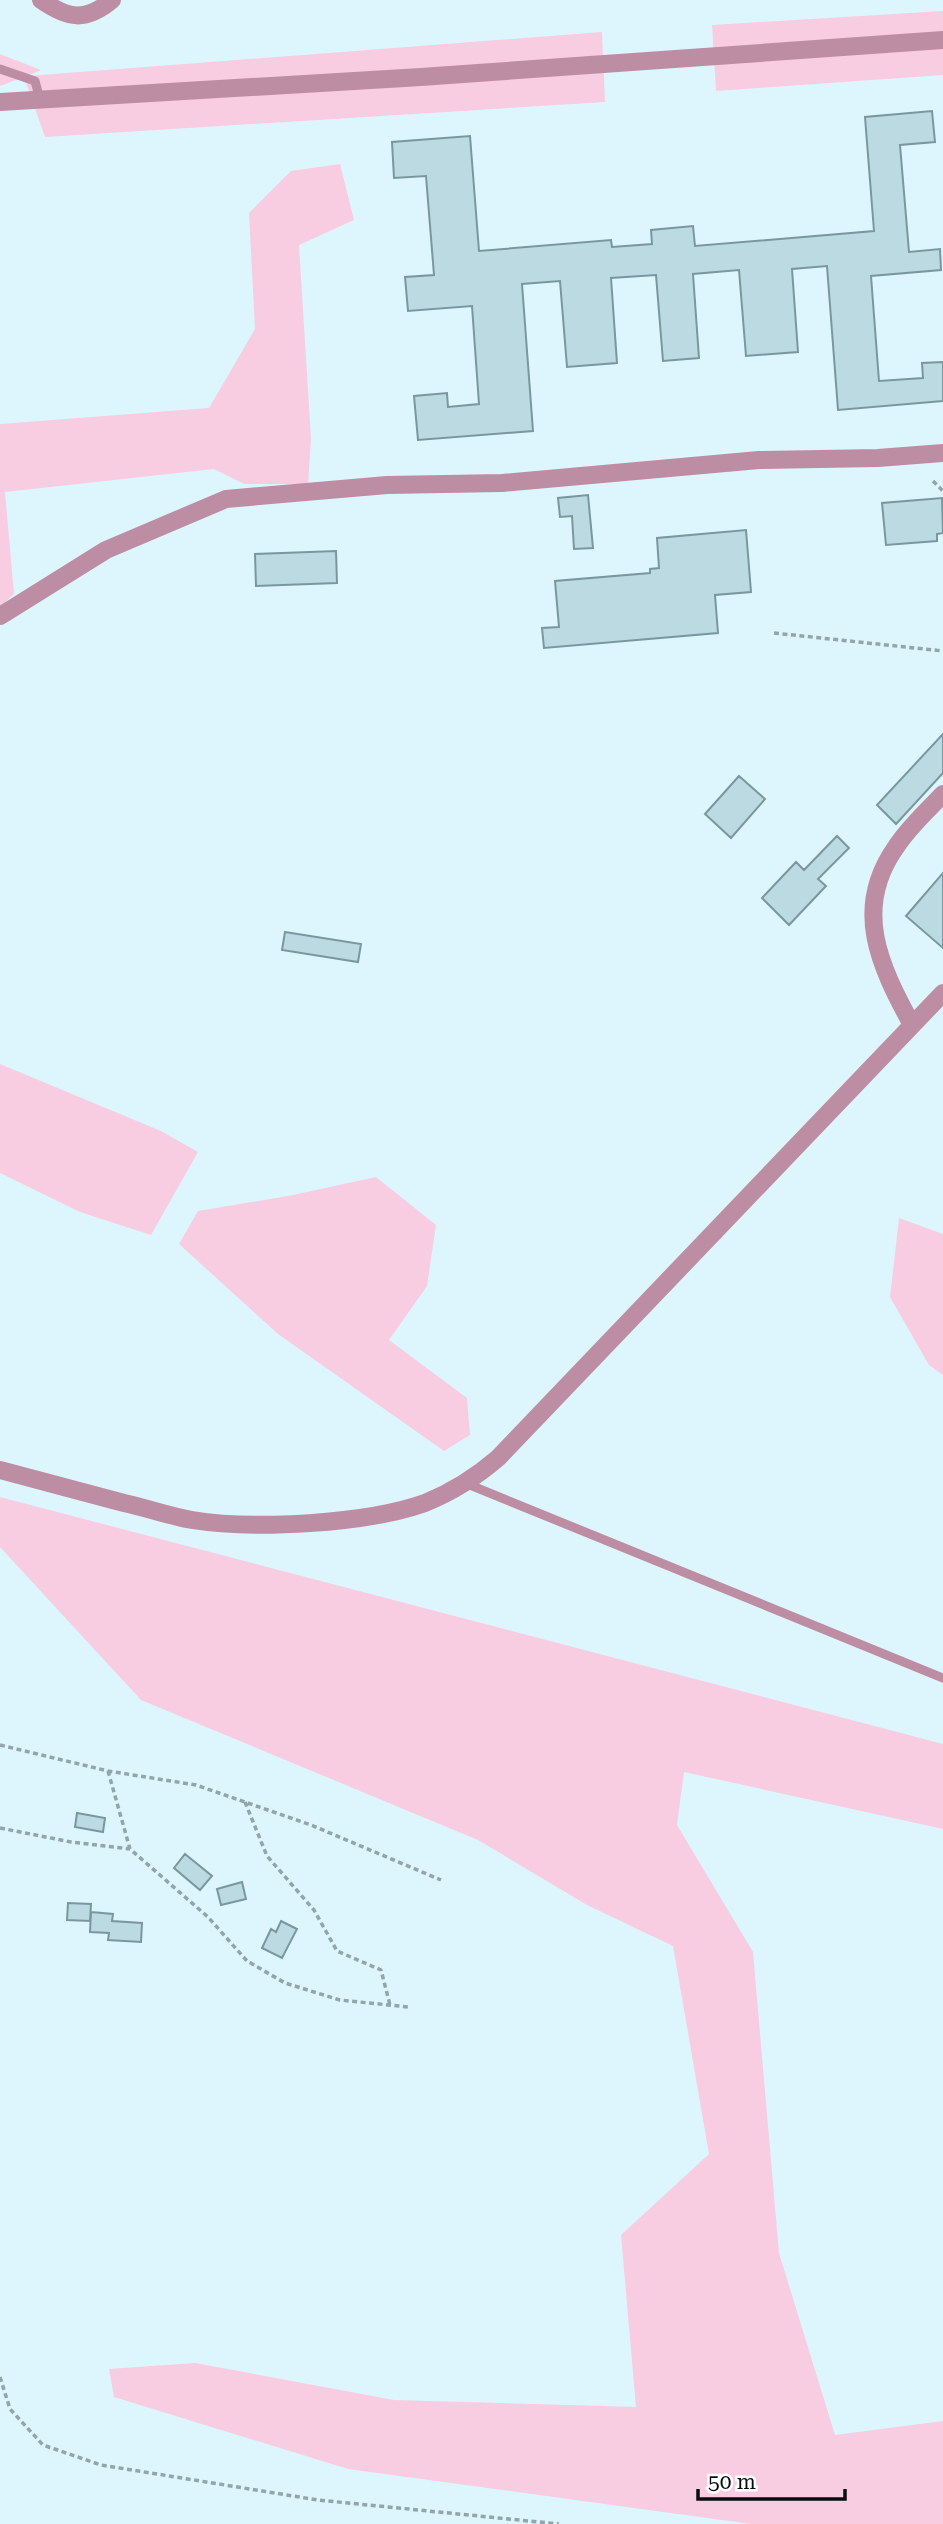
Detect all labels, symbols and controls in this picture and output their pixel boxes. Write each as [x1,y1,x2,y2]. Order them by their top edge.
scale bar [698,2458,845,2502]
text: 50 m [708,2470,756,2494]

